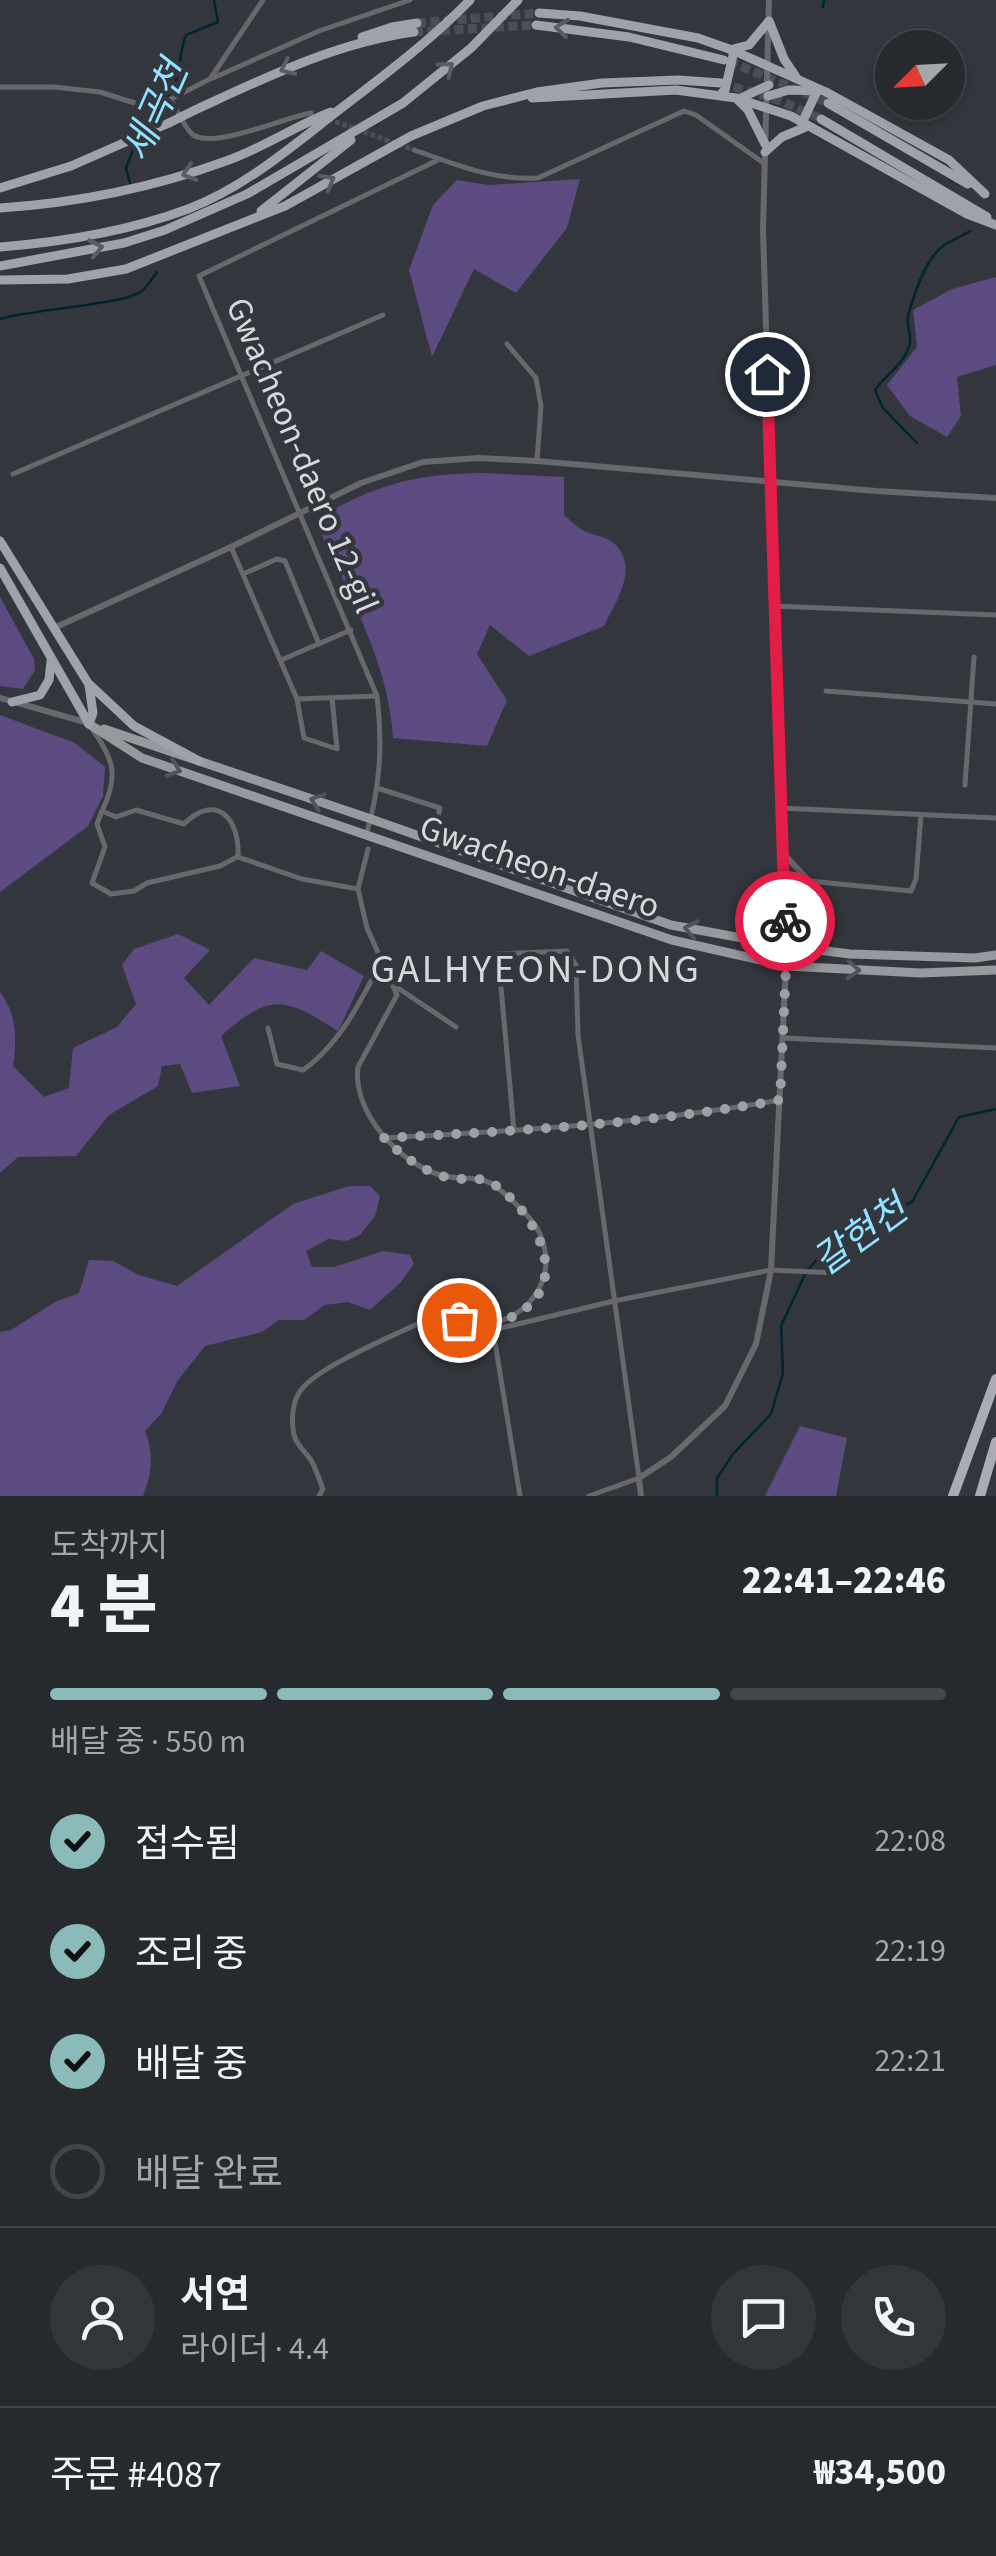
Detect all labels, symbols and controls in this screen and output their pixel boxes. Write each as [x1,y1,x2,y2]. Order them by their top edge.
one-way arrow [553,17,569,39]
north arrow [875,30,965,120]
map controls [875,30,965,120]
water label: 세곡천 [110,49,204,170]
one-way arrow [279,55,297,75]
one-way arrow [436,62,454,80]
one-way arrow [181,161,198,182]
one-way arrow [318,174,336,194]
one-way arrow [87,239,104,260]
street label: Gwacheon-daero 12-gil [213,290,391,621]
pin [725,332,810,417]
icon: home [740,347,795,402]
one-way arrow [165,757,182,778]
one-way arrow [310,792,327,812]
street label: Gwacheon-daero [413,803,666,931]
courier [735,871,835,971]
icon: bike [758,894,813,949]
one-way arrow [683,919,699,940]
district label: GALHYEON-DONG [371,941,702,998]
one-way arrow [845,959,861,980]
water label: 갈현천 [802,1181,922,1288]
pin [417,1278,502,1363]
icon: bag [432,1293,487,1348]
text: 도착까지 [50,1523,168,1569]
text: 22:41–22:46 [742,1554,946,1608]
text: 4 분 [50,1560,158,1653]
text: 배달 중 · 550 m [50,1719,246,1765]
icon: check [50,1814,105,1869]
text: 접수됨 [135,1817,240,1871]
text: 22:08 [874,1818,946,1864]
icon: check [50,1924,105,1979]
text: 조리 중 [135,1927,247,1981]
text: 22:19 [874,1928,946,1974]
icon: check [50,2034,105,2089]
text: 배달 중 [135,2037,247,2091]
text: 22:21 [874,2038,946,2084]
text: 배달 완료 [135,2147,282,2201]
button: person [50,2265,155,2370]
button: chat [711,2265,816,2370]
button: phone [841,2265,946,2370]
text: 서연 [180,2268,250,2322]
text: 라이더 · 4.4 [180,2326,329,2372]
text: ₩34,500 [814,2445,946,2499]
text: 주문 #4087 [50,2448,222,2502]

